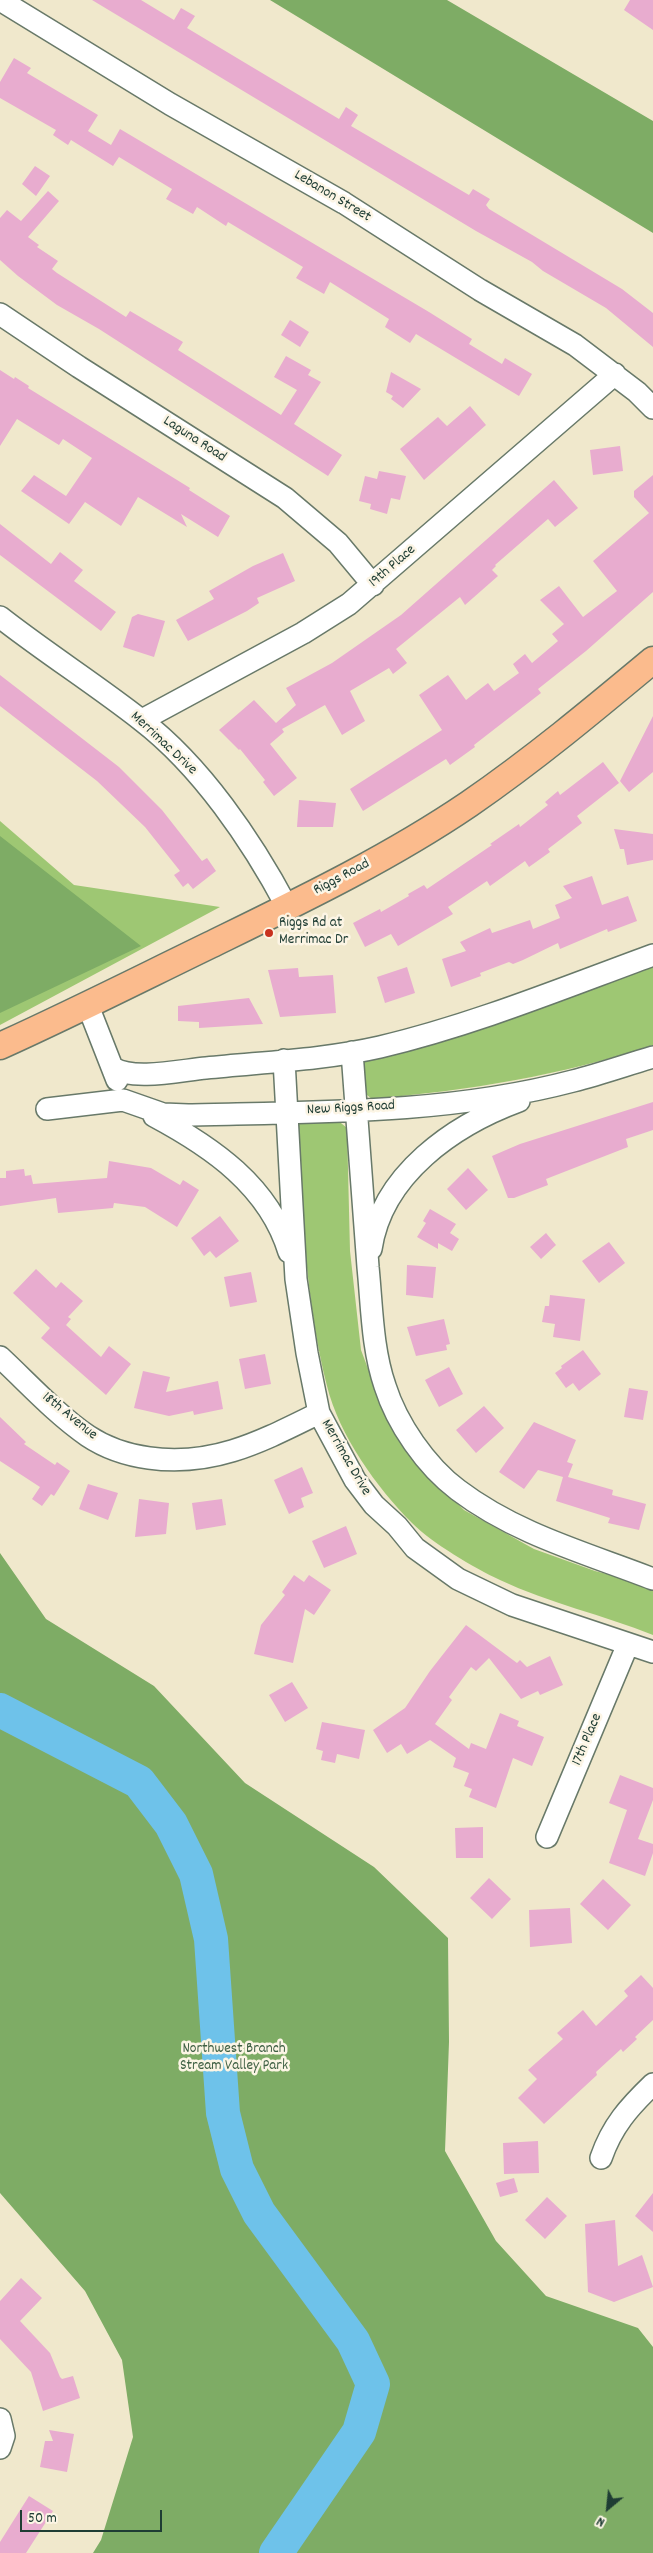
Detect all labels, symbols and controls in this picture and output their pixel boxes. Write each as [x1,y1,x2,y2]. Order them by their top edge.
street label: Lebanon Street [290,167,374,227]
street label: Laguna Road [159,413,229,467]
street label: 19th Place [366,542,420,592]
street label: Merrimac Drive [126,708,200,780]
street label: Riggs Road [311,856,373,900]
place label: Riggs Rd at Merrimac Dr [279,915,348,950]
marker: Riggs Rd at Merrimac Dr [263,927,275,939]
street label: New Riggs Road [307,1098,395,1120]
street label: 18th Avenue [38,1389,100,1445]
street label: Merrimac Drive [316,1417,374,1499]
street label: 17th Place [569,1711,607,1769]
park label: Northwest Branch Stream Valley Park [180,2041,288,2076]
north arrow [583,2483,633,2533]
scale bar [22,2500,165,2532]
text: 50 m [28,2508,57,2530]
text: N [593,2511,609,2532]

